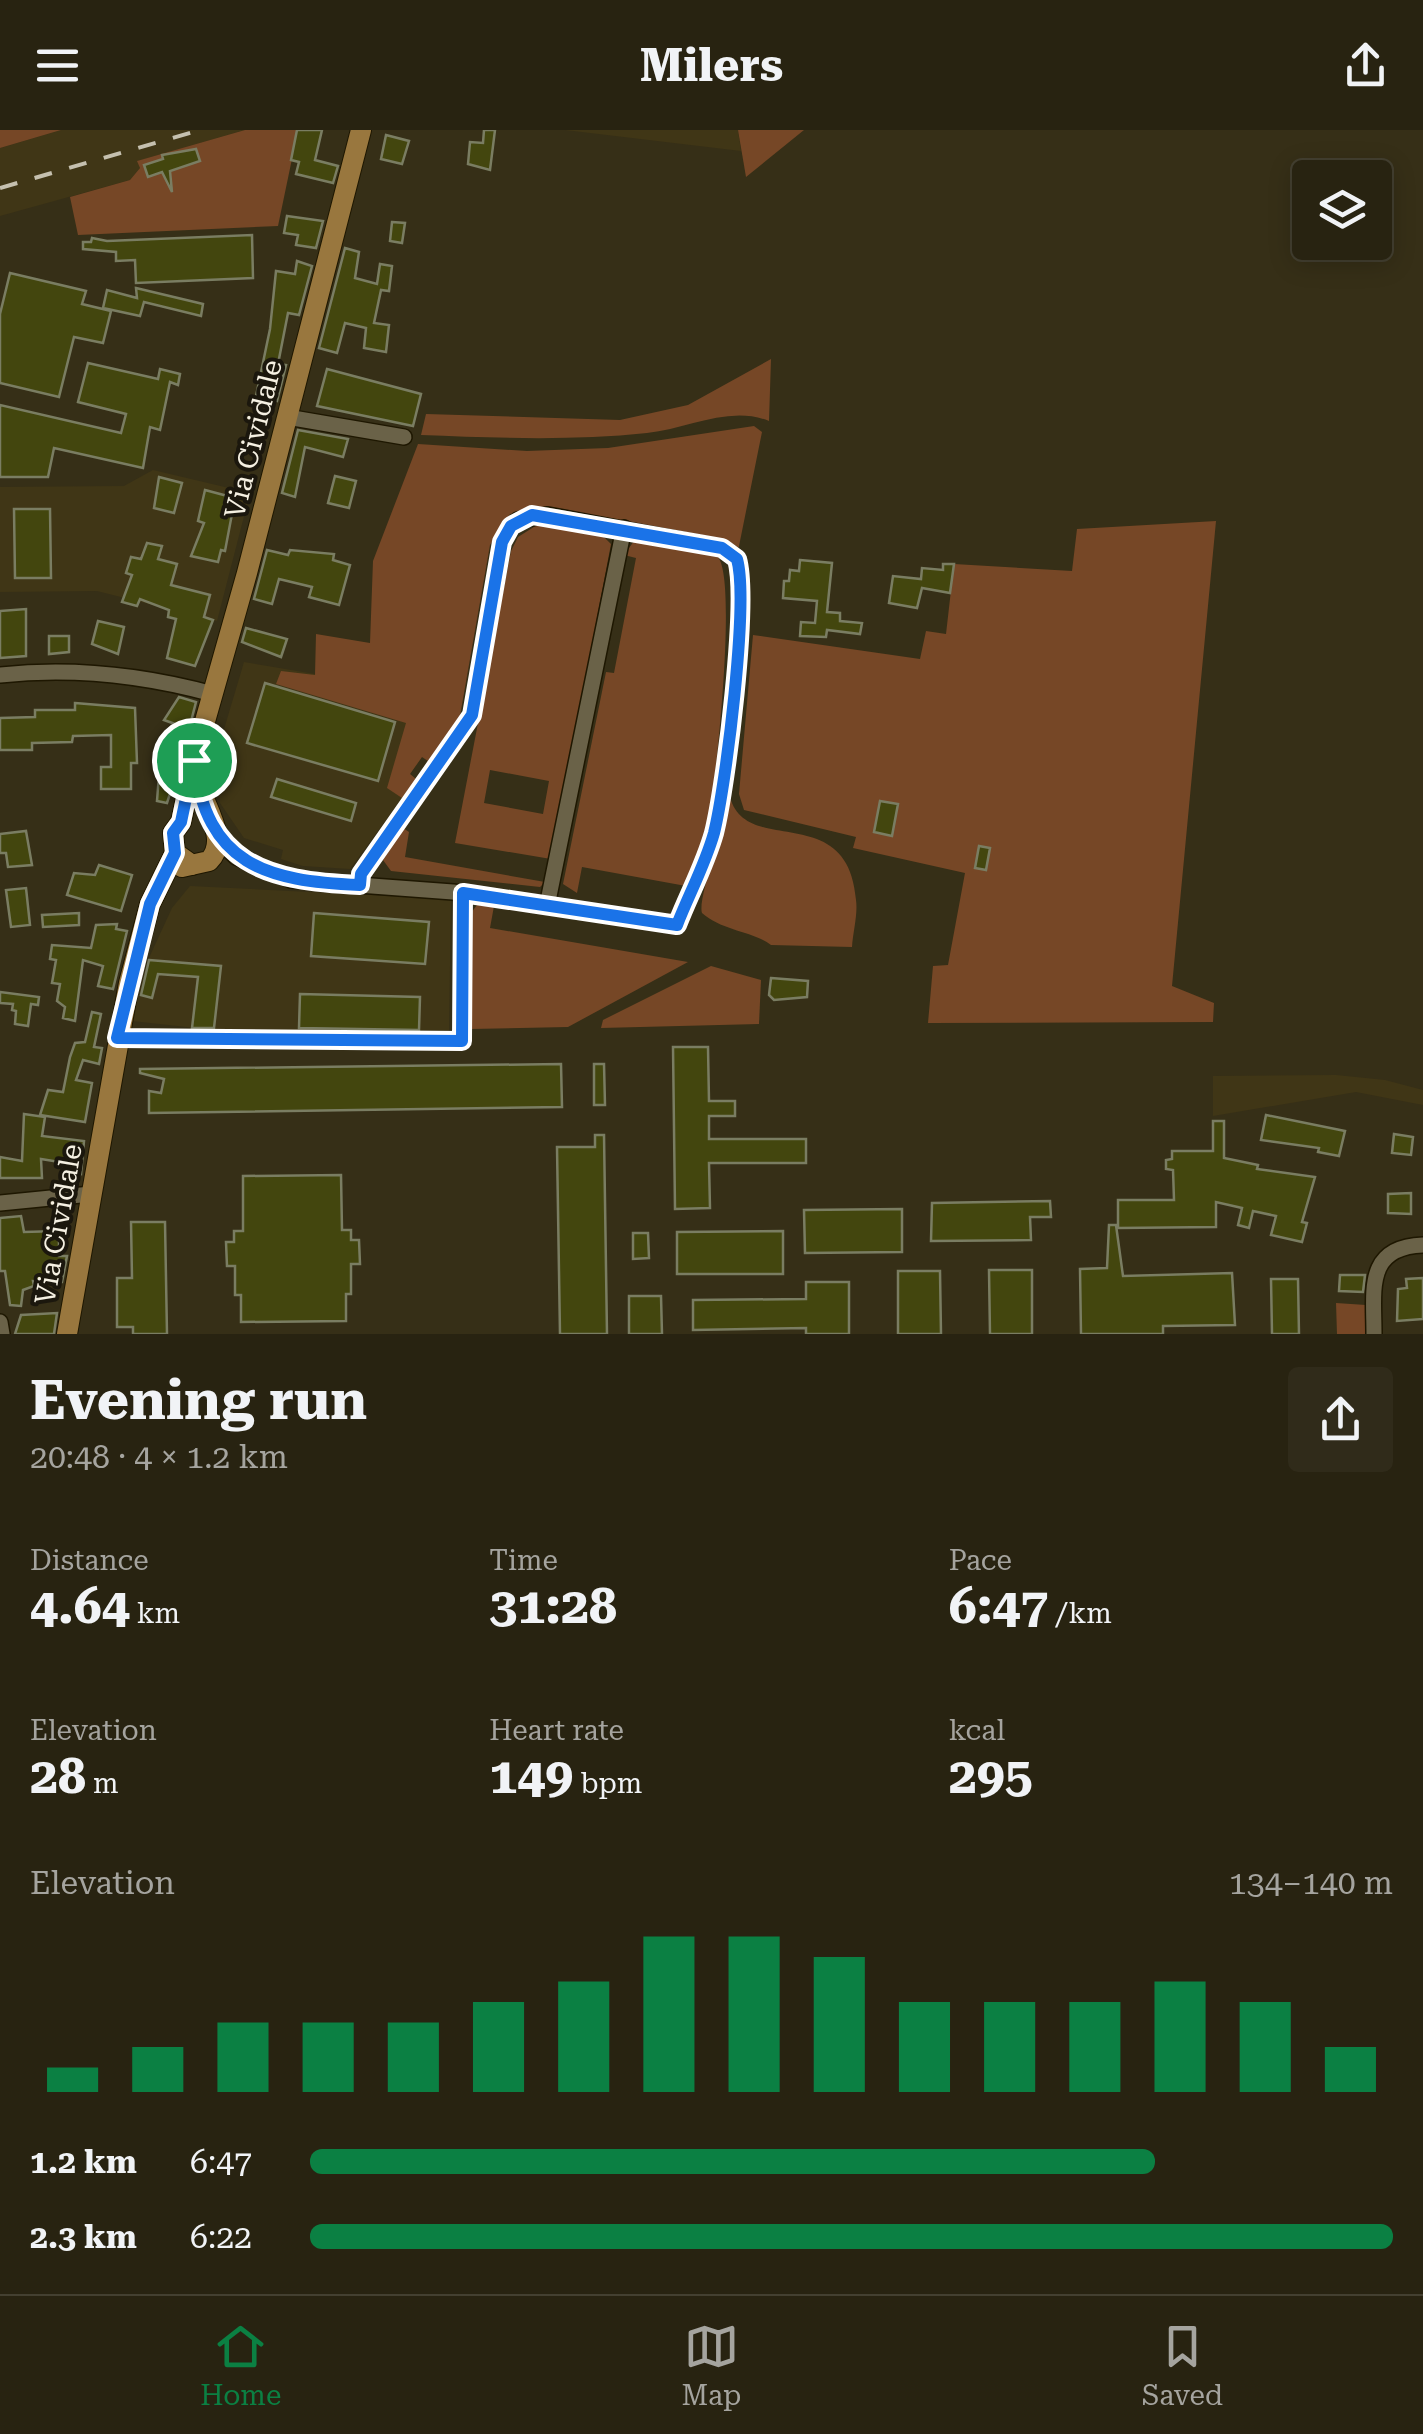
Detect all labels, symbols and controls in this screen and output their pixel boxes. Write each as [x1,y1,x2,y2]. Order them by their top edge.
icon: menu [30,38,85,93]
icon: share [1338,38,1393,93]
text: Milers [640,39,783,92]
map controls [1292,160,1392,260]
button: layers [1292,160,1392,260]
street label: Via Cividale [218,356,289,522]
pin [152,718,237,803]
icon: arrive [167,733,222,788]
street label: Via Cividale [28,1141,89,1307]
button: share [1288,1367,1393,1472]
text: Evening run [30,1368,367,1432]
text: 20:48 · 4 × 1.2 km [30,1438,288,1476]
text: Distance [30,1544,149,1577]
text: Time [489,1544,558,1577]
text: Pace [949,1544,1012,1577]
text: 4.64 [30,1577,130,1635]
text: 31:28 [489,1577,617,1635]
text: 6:47 [949,1577,1048,1635]
text: km [130,1597,180,1630]
text: /km [1048,1597,1112,1630]
text: Elevation [30,1714,157,1747]
text: Heart rate [489,1714,624,1747]
text: kcal [949,1714,1005,1747]
text: 28 [30,1747,86,1805]
text: 149 [489,1747,573,1805]
text: 295 [949,1747,1033,1805]
text: m [86,1767,119,1800]
text: bpm [573,1767,642,1800]
text: Elevation [30,1864,175,1902]
text: 134–140 m [1229,1864,1393,1902]
text: 1.2 km [30,2143,137,2181]
text: 6:47 [190,2143,252,2181]
text: 2.3 km [30,2218,137,2256]
text: 6:22 [190,2218,252,2256]
tab: Home [200,2319,281,2412]
tab: Map [682,2319,741,2412]
tab: Saved [1142,2319,1223,2412]

